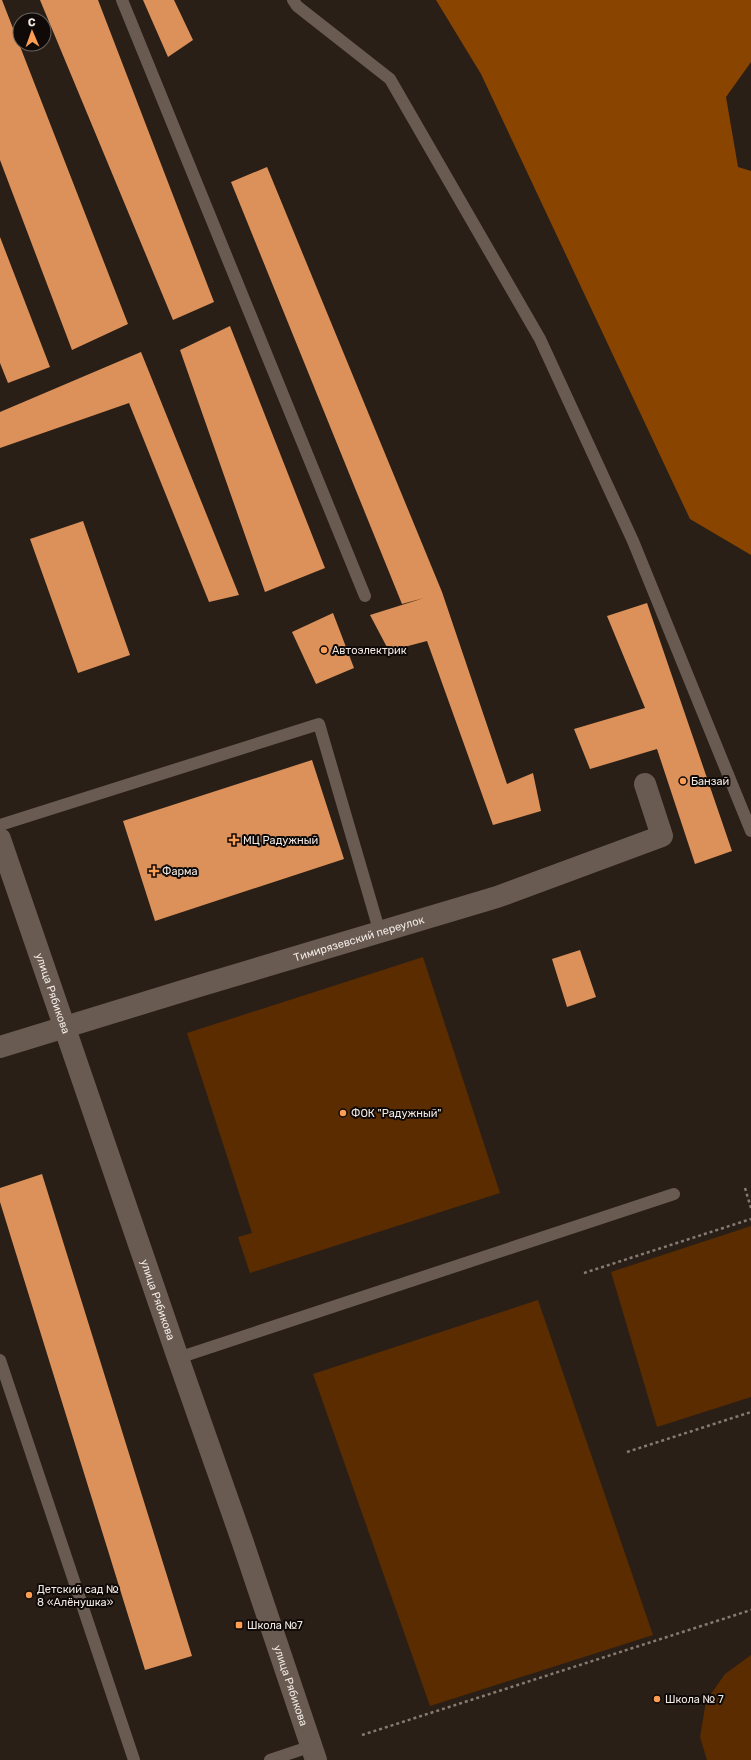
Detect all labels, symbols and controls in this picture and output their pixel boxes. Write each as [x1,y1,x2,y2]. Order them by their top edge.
north arrow [12,12,52,52]
text: С [28,16,36,29]
place label: Автоэлектрик [332,644,407,657]
marker: Автоэлектрик [319,645,329,655]
place label: Банзай [691,775,729,788]
marker: Банзай [678,776,688,786]
marker: МЦ Радужный [228,834,240,846]
place label: МЦ Радужный [243,834,318,847]
place label: Фарма [162,865,198,878]
marker: Фарма [149,866,159,876]
street label: Тимирязевский переулок [292,913,426,964]
street label: улица Рябикова [33,951,72,1036]
place label: ФОК "Радужный" [351,1107,441,1120]
marker: ФОК "Радужный" [338,1108,348,1118]
street label: улица Рябикова [138,1258,177,1342]
place label: Детский сад № 8 «Алёнушка» [37,1583,119,1609]
marker: Детский сад № 8 «Алёнушка» [24,1590,34,1600]
place label: Школа №7 [247,1619,303,1632]
marker: Школа №7 [234,1620,244,1630]
street label: улица Рябикова [271,1643,310,1728]
place label: Школа № 7 [665,1693,724,1706]
marker: Школа № 7 [652,1694,662,1704]

